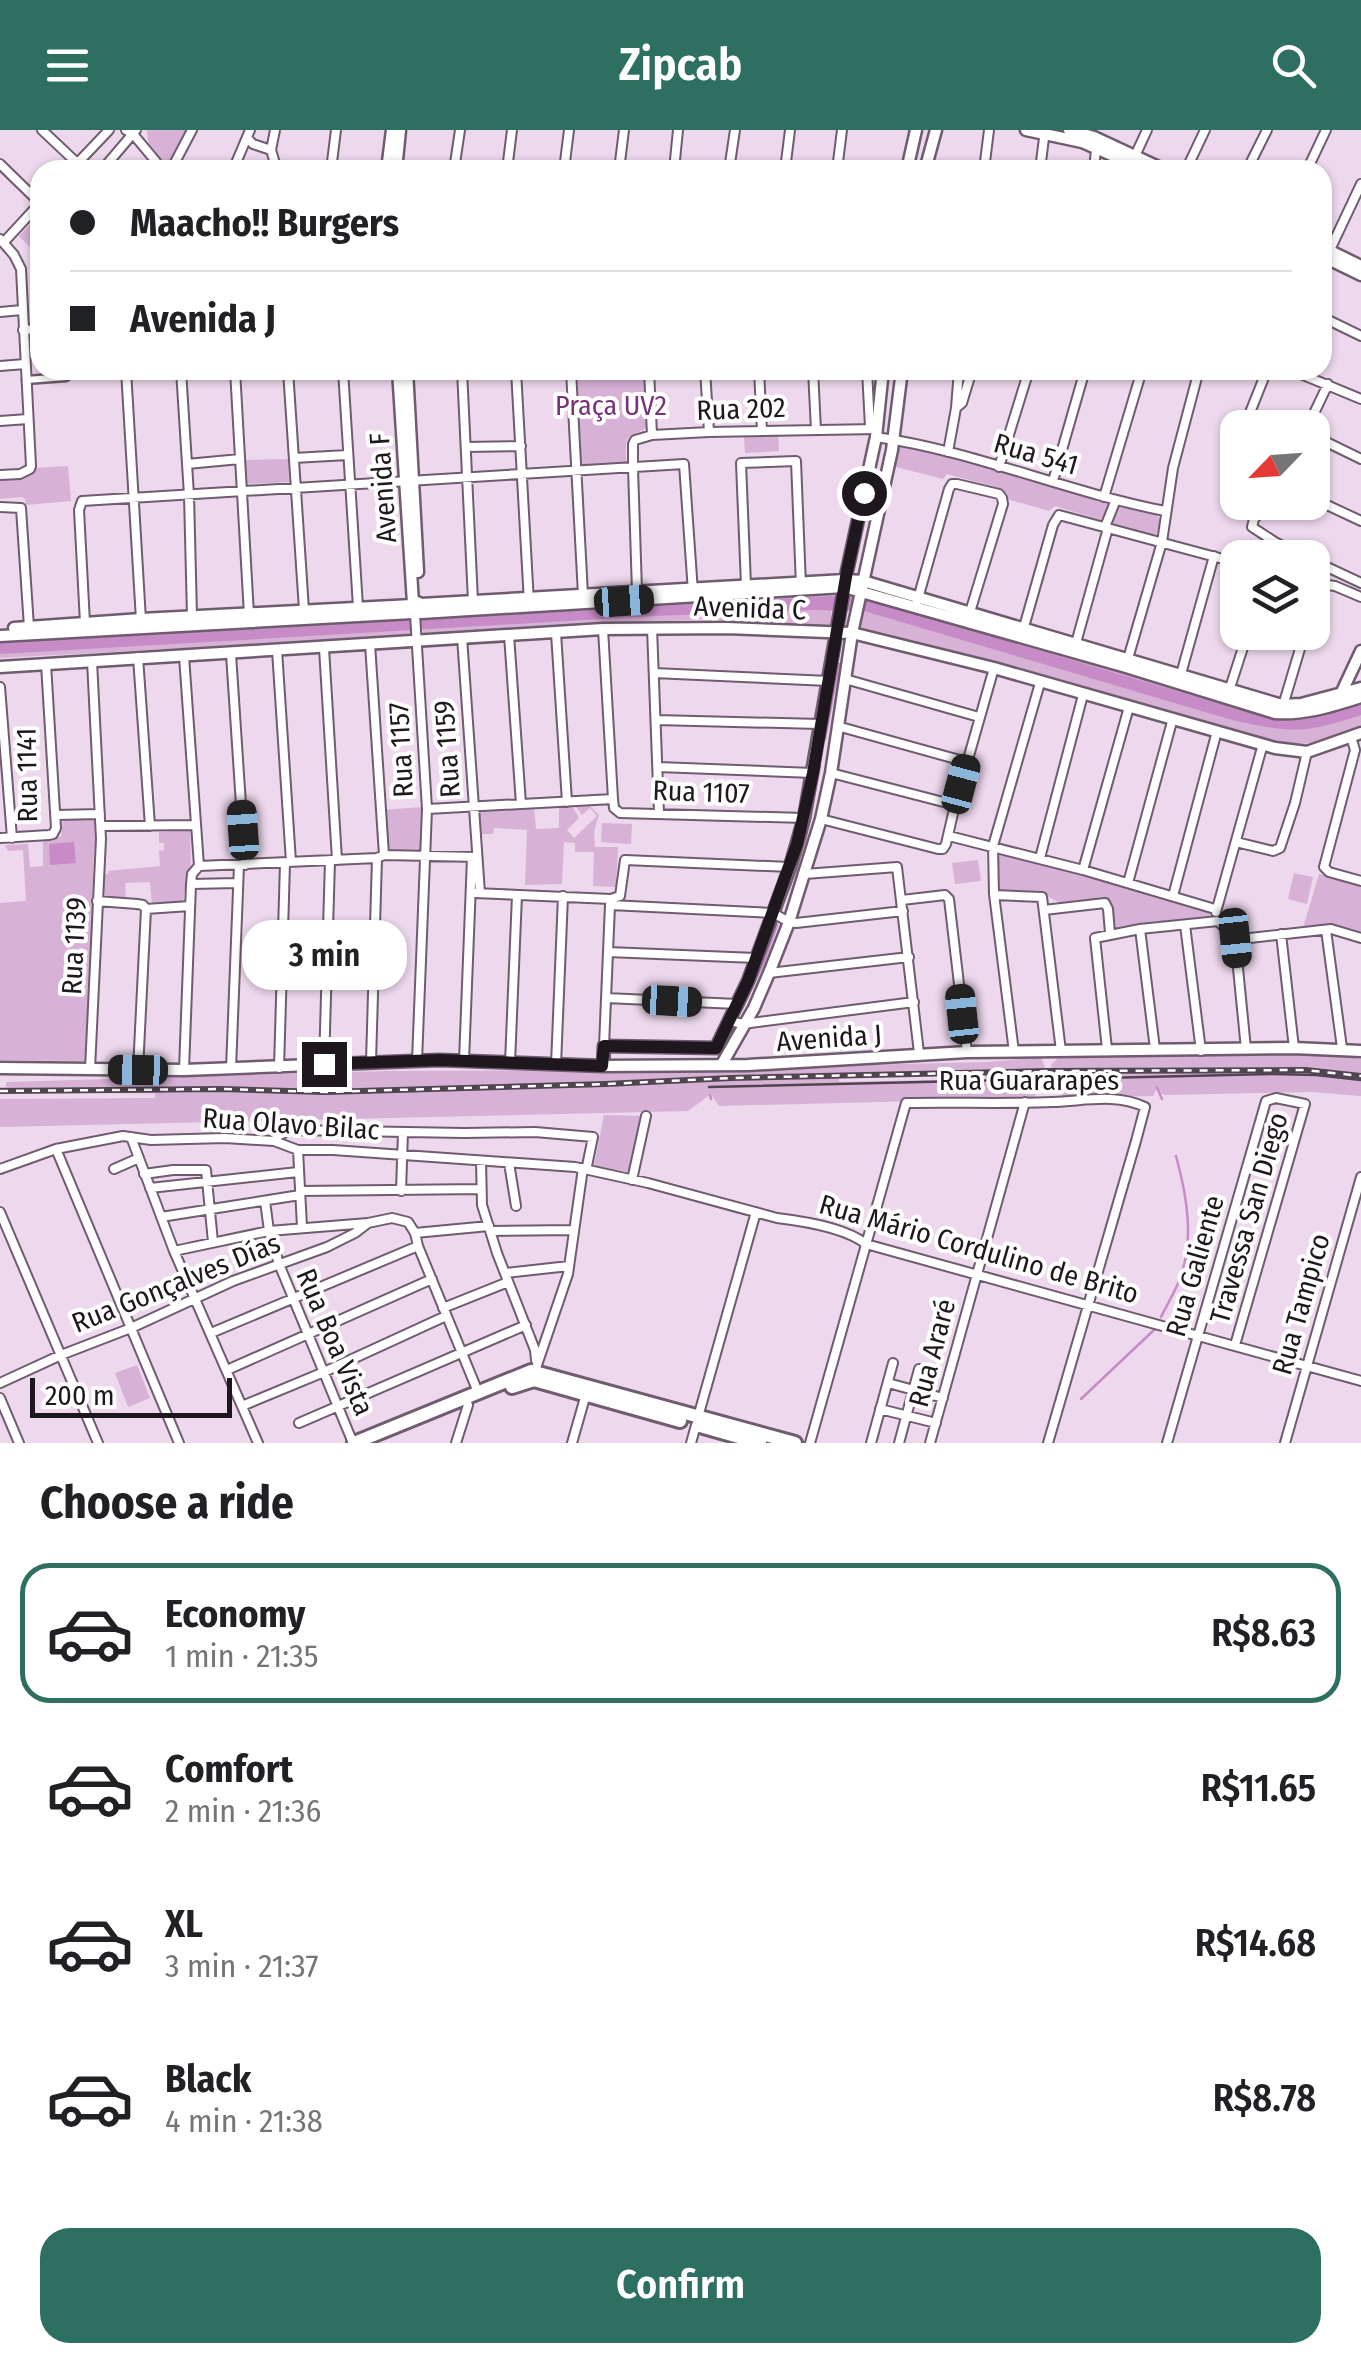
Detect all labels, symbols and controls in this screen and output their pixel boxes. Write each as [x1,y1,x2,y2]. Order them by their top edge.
icon: menu [40,38,95,93]
text: Zipcab [619,38,742,92]
icon: search [1266,38,1321,93]
text: Maacho!! Burgers [130,200,399,246]
text: Avenida J [130,296,276,342]
park label: Praça UV2 [555,389,667,422]
street label: Rua 202 [696,391,786,427]
north arrow [1220,410,1330,520]
map controls [1220,410,1330,650]
street label: Rua 541 [990,426,1082,482]
street label: Avenida F [363,432,403,544]
route start [842,471,887,516]
button: layers [1220,540,1330,650]
car [593,584,655,618]
street label: Avenida C [693,590,807,626]
street label: Rua 1159 [427,699,467,799]
street label: Rua 1157 [382,702,420,798]
street label: Rua 1141 [10,727,44,823]
car [939,751,983,817]
street label: Rua 1107 [652,774,750,810]
car [226,799,260,861]
street label: Rua 1139 [55,896,93,996]
car [1217,907,1253,969]
callout: 3 min [242,919,406,989]
text: 3 min [289,936,360,974]
car [944,983,980,1045]
car [641,984,703,1018]
street label: Avenida J [775,1018,883,1058]
route end [302,1042,347,1087]
car [108,1054,168,1086]
street label: Rua Guararapes [939,1064,1119,1097]
street label: Rua Olavo Bilac [201,1101,381,1147]
street label: Travessa San Diego [1203,1109,1295,1327]
street label: Rua Mário Cordulino de Brito [816,1188,1142,1310]
street label: Rua Galiente [1159,1192,1231,1340]
street label: Rua Gonçalves Días [67,1226,285,1340]
street label: Rua Tampico [1265,1230,1337,1378]
street label: Rua Boa Vista [289,1264,381,1420]
street label: Rua Araré [902,1295,962,1411]
scale bar [30,1373,232,1418]
text: 200 m [45,1379,115,1412]
text: Choose a ride [40,1476,294,1530]
icon: car [45,1588,135,1678]
text: Economy [165,1591,305,1637]
text: R$8.63 [1211,1610,1316,1656]
text: 1 min · 21:35 [165,1637,318,1675]
icon: car [45,1743,135,1833]
text: Comfort [165,1746,293,1792]
text: R$11.65 [1201,1765,1316,1811]
text: 2 min · 21:36 [165,1792,321,1830]
icon: car [45,1898,135,1988]
text: XL [165,1901,203,1947]
text: R$14.68 [1195,1920,1316,1966]
text: 3 min · 21:37 [165,1947,319,1985]
icon: car [45,2053,135,2143]
text: Black [165,2056,251,2102]
text: R$8.78 [1213,2075,1316,2121]
text: 4 min · 21:38 [165,2102,323,2140]
button: Confirm [40,2228,1321,2343]

